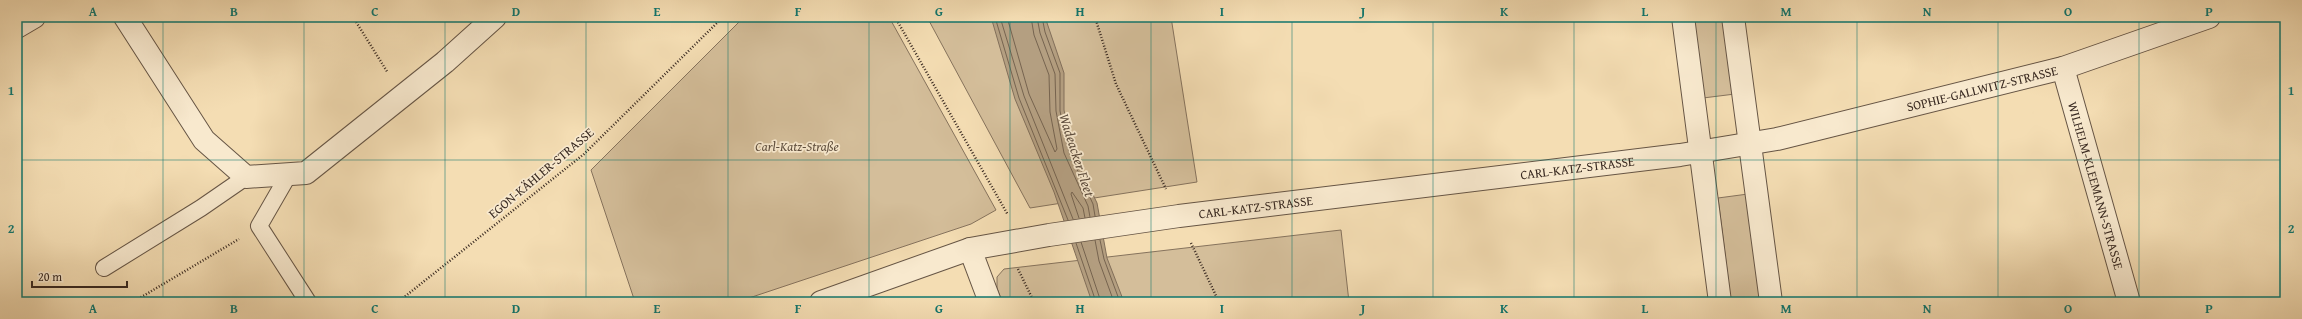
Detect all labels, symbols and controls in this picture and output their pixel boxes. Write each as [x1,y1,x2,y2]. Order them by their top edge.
text: A [89,2,98,21]
text: B [230,2,238,21]
text: C [371,2,379,21]
text: D [512,2,520,21]
text: E [654,2,661,21]
text: F [795,2,802,21]
text: G [935,2,943,21]
text: H [1075,2,1085,21]
text: I [1220,2,1224,21]
text: J [1359,2,1366,21]
text: K [1500,2,1509,21]
text: L [1642,2,1649,21]
text: M [1780,2,1792,21]
text: N [1923,2,1932,21]
text: O [2064,2,2072,21]
text: P [2205,2,2213,21]
street label: SOPHIE-GALLWITZ-STRASSE [1905,60,2060,116]
text: 1 [8,81,14,100]
text: 1 [2288,81,2294,100]
street label: WILHELM-KLEEMANN-STRASSE [2063,99,2129,272]
water label: Wadeacker Fleet [1054,111,1100,200]
street label: EGON-KÄHLER-STRASSE [484,123,598,223]
park label: Carl-Katz-Straße [755,137,839,156]
street label: CARL-KATZ-STRASSE [1519,151,1636,184]
street label: CARL-KATZ-STRASSE [1198,190,1314,223]
text: 2 [8,219,15,238]
text: 2 [2288,219,2295,238]
scale bar [32,263,127,289]
text: 20 m [38,268,62,285]
text: A [89,299,98,318]
text: B [230,299,238,318]
text: C [371,299,379,318]
text: D [512,299,520,318]
text: E [654,299,661,318]
text: F [795,299,802,318]
text: G [935,299,943,318]
text: H [1075,299,1085,318]
text: I [1220,299,1224,318]
text: J [1359,299,1366,318]
text: K [1500,299,1509,318]
text: L [1642,299,1649,318]
text: M [1780,299,1792,318]
text: N [1923,299,1932,318]
text: O [2064,299,2072,318]
text: P [2205,299,2213,318]

